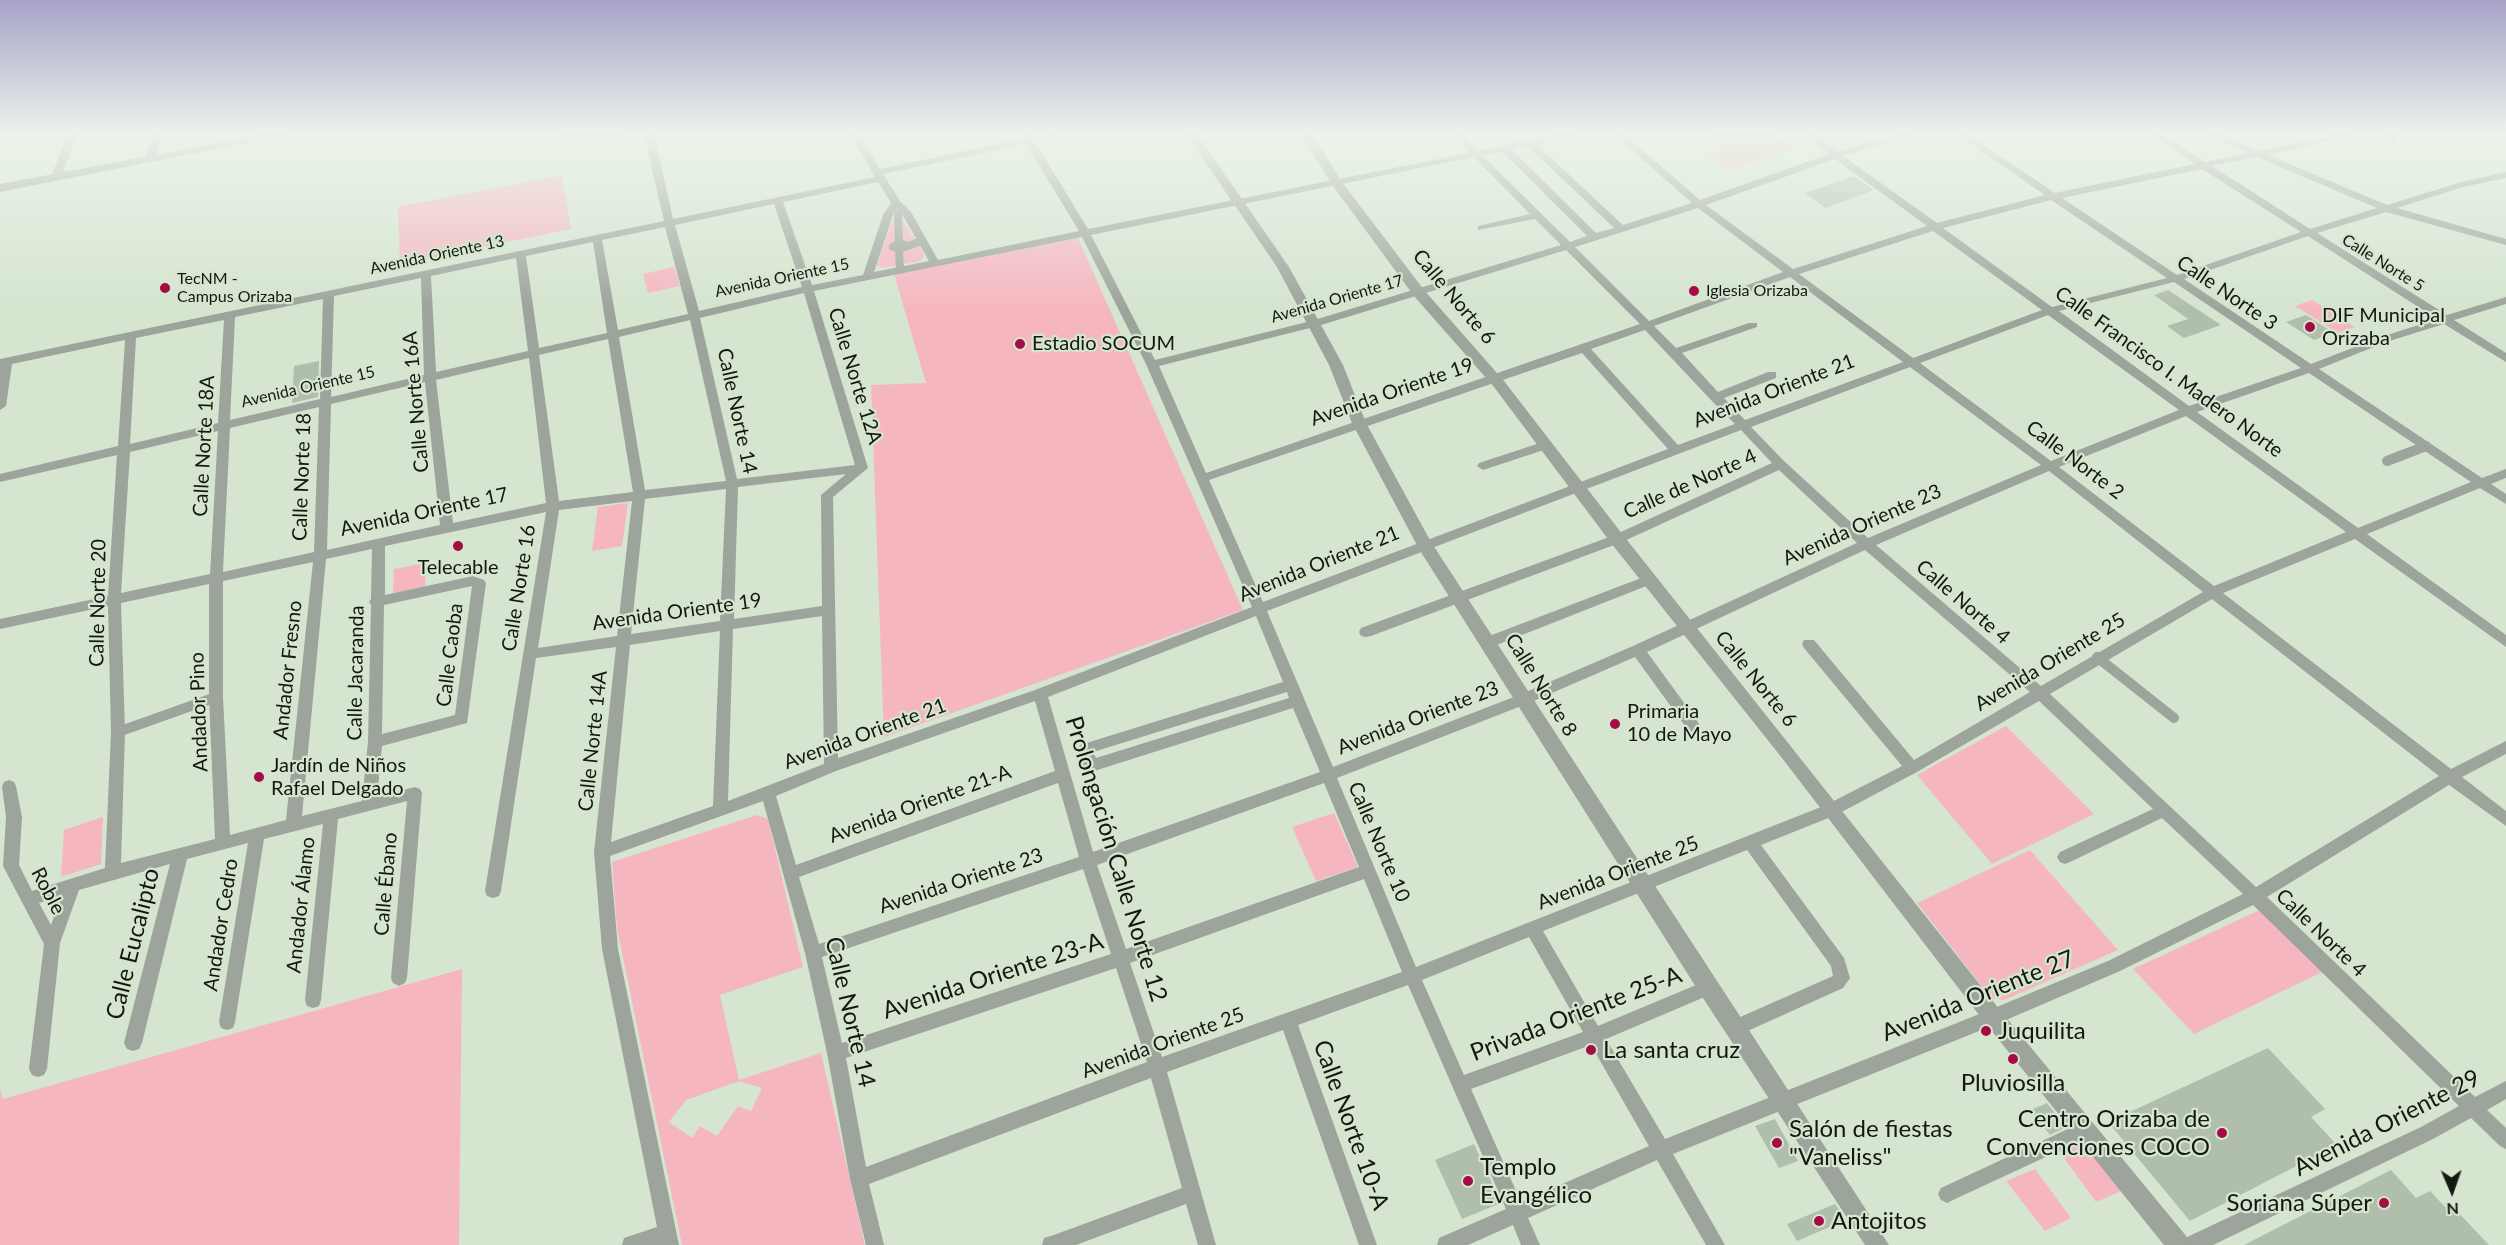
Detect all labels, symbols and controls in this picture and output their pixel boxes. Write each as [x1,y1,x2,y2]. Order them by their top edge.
street label: Calle Norte 5 [2338,230,2428,296]
street label: Avenida Oriente 13 [368,231,506,279]
street label: Calle Norte 6 [1407,245,1501,349]
street label: Calle Norte 3 [2172,251,2282,335]
street label: Avenida Oriente 15 [713,254,851,302]
place label: TecNM - Campus Orizaba [177,269,292,307]
street label: Avenida Oriente 17 [1269,271,1405,327]
marker: TecNM - Campus Orizaba [158,281,172,295]
place label: Iglesia Orizaba [1706,281,1808,301]
street label: Calle Francisco I. Madero Norte [2050,281,2288,463]
marker: Iglesia Orizaba [1687,284,1701,298]
place label: DIF Municipal Orizaba [2322,304,2445,351]
street label: Calle Norte 12A [823,305,887,447]
marker: DIF Municipal Orizaba [2303,320,2317,334]
street label: Calle Norte 16A [398,330,434,474]
place label: Estadio SOCUM [1032,332,1175,356]
marker: Estadio SOCUM [1013,337,1027,351]
street label: Calle Norte 14 [712,346,762,476]
street label: Avenida Oriente 21 [1690,349,1858,433]
street label: Avenida Oriente 19 [1307,353,1477,431]
street label: Avenida Oriente 15 [239,362,377,412]
street label: Calle Norte 18A [188,375,220,517]
street label: Calle Norte 18 [288,413,316,541]
street label: Calle Norte 2 [2021,415,2129,505]
street label: Calle de Norte 4 [1620,444,1760,524]
street label: Avenida Oriente 23 [1779,479,1945,571]
street label: Avenida Oriente 17 [338,482,510,542]
street label: Avenida Oriente 21 [1235,521,1403,607]
street label: Calle Norte 16 [497,523,541,653]
street label: Calle Norte 20 [85,539,111,667]
marker: Telecable [451,539,465,553]
street label: Calle Norte 4 [1911,555,2015,649]
place label: Telecable [417,556,499,580]
street label: Avenida Oriente 19 [591,588,763,636]
street label: Andador Fresno [269,599,307,741]
street label: Calle Caoba [432,602,468,708]
street label: Calle Jacaranda [343,605,369,741]
street label: Avenida Oriente 25 [1971,608,2129,716]
street label: Calle Norte 6 [1710,626,1802,732]
street label: Calle Norte 8 [1500,629,1582,741]
street label: Andador Pino [185,652,213,772]
street label: Calle Norte 14A [574,669,612,813]
street label: Avenida Oriente 23 [1334,676,1502,760]
street label: Avenida Oriente 21 [781,693,949,775]
place label: Primaria 10 de Mayo [1627,700,1732,747]
street label: Prolongación Calle Norte 12 [1059,713,1173,1005]
marker: Primaria 10 de Mayo [1608,717,1622,731]
place label: Jardín de Niños Rafael Delgado [271,754,406,801]
street label: Avenida Oriente 21-A [826,760,1014,848]
marker: Jardín de Niños Rafael Delgado [252,770,266,784]
street label: Calle Norte 10 [1343,778,1415,906]
street label: Calle Ébano [370,831,402,937]
street label: Avenida Oriente 25 [1534,831,1702,915]
street label: Andador Álamo [282,836,320,974]
street label: Avenida Oriente 23 [876,843,1046,919]
street label: Andador Cedro [199,857,243,993]
street label: Roble [26,863,70,919]
street label: Calle Eucalipto [100,865,166,1023]
street label: Calle Norte 4 [2271,884,2371,982]
street label: Avenida Oriente 23-A [879,927,1107,1025]
street label: Calle Norte 14 [819,934,881,1090]
street label: Avenida Oriente 27 [1877,944,2079,1048]
street label: Privada Oriente 25-A [1466,960,1686,1068]
street label: Avenida Oriente 25 [1079,1002,1247,1084]
place label: Juquilita [1998,1017,2086,1045]
marker: Juquilita [1979,1024,1993,1038]
street label: Calle Norte 10-A [1307,1036,1395,1214]
place label: La santa cruz [1603,1036,1740,1064]
marker: La santa cruz [1584,1043,1598,1057]
marker: Pluviosilla [2006,1052,2020,1066]
street label: Avenida Oriente 29 [2289,1064,2485,1182]
place label: Pluviosilla [1961,1069,2065,1097]
place label: Centro Orizaba de Convenciones COCO [1986,1105,2210,1161]
place label: Salón de fiestas "Vaneliss" [1789,1115,1953,1171]
marker: Centro Orizaba de Convenciones COCO [2215,1126,2229,1140]
marker: Salón de fiestas "Vaneliss" [1770,1136,1784,1150]
place label: Templo Evangélico [1480,1153,1592,1209]
north arrow [2422,1161,2482,1221]
marker: Templo Evangélico [1461,1174,1475,1188]
place label: Soriana Súper [2227,1189,2372,1217]
marker: Soriana Súper [2377,1196,2391,1210]
text: N [2446,1200,2459,1219]
place label: Antojitos [1831,1207,1927,1235]
marker: Antojitos [1812,1214,1826,1228]

